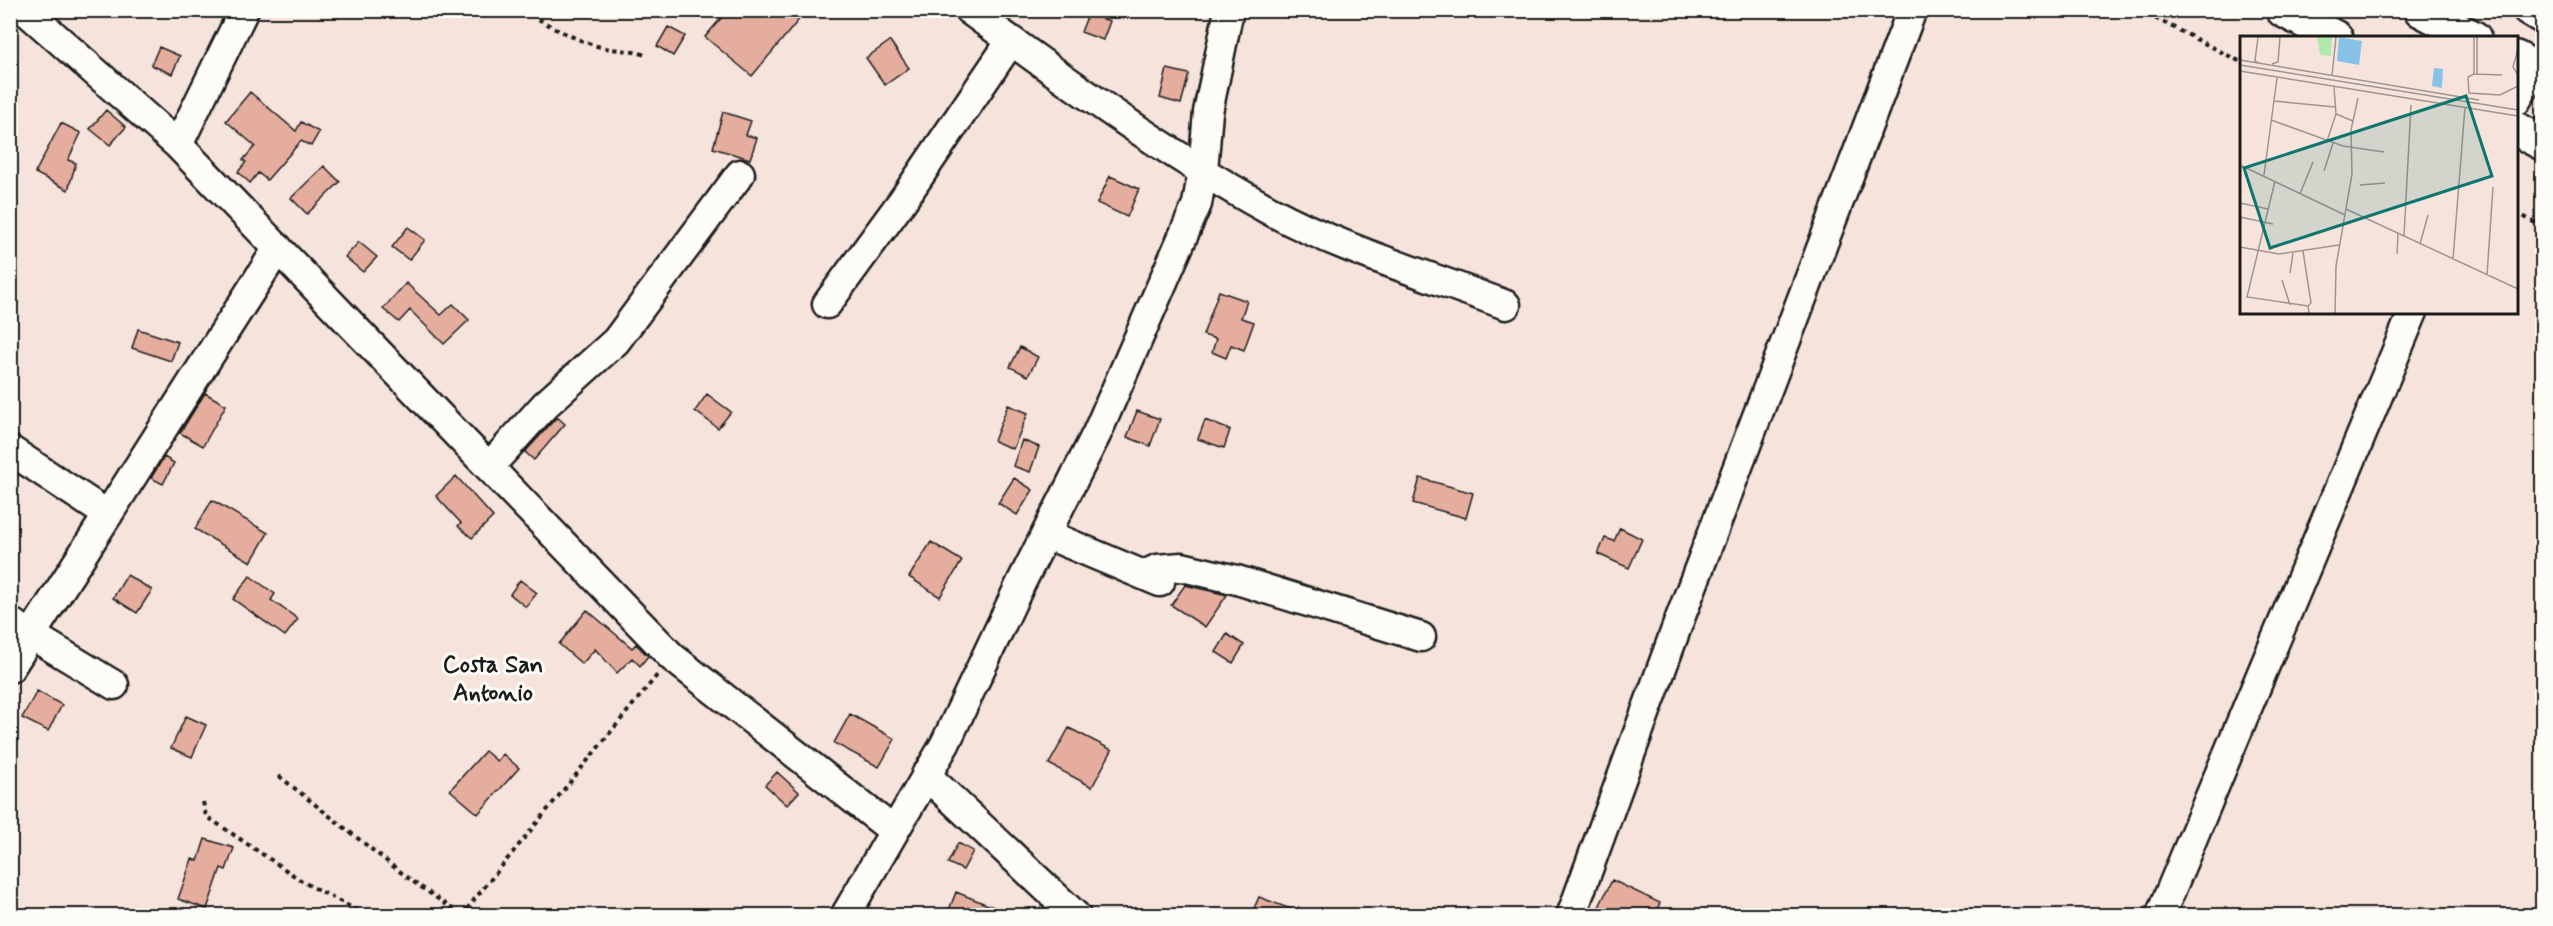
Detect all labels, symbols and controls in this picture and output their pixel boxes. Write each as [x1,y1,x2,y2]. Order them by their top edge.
inset map [2240,36,2517,314]
district label: Costa San Antonio [443,650,543,709]

